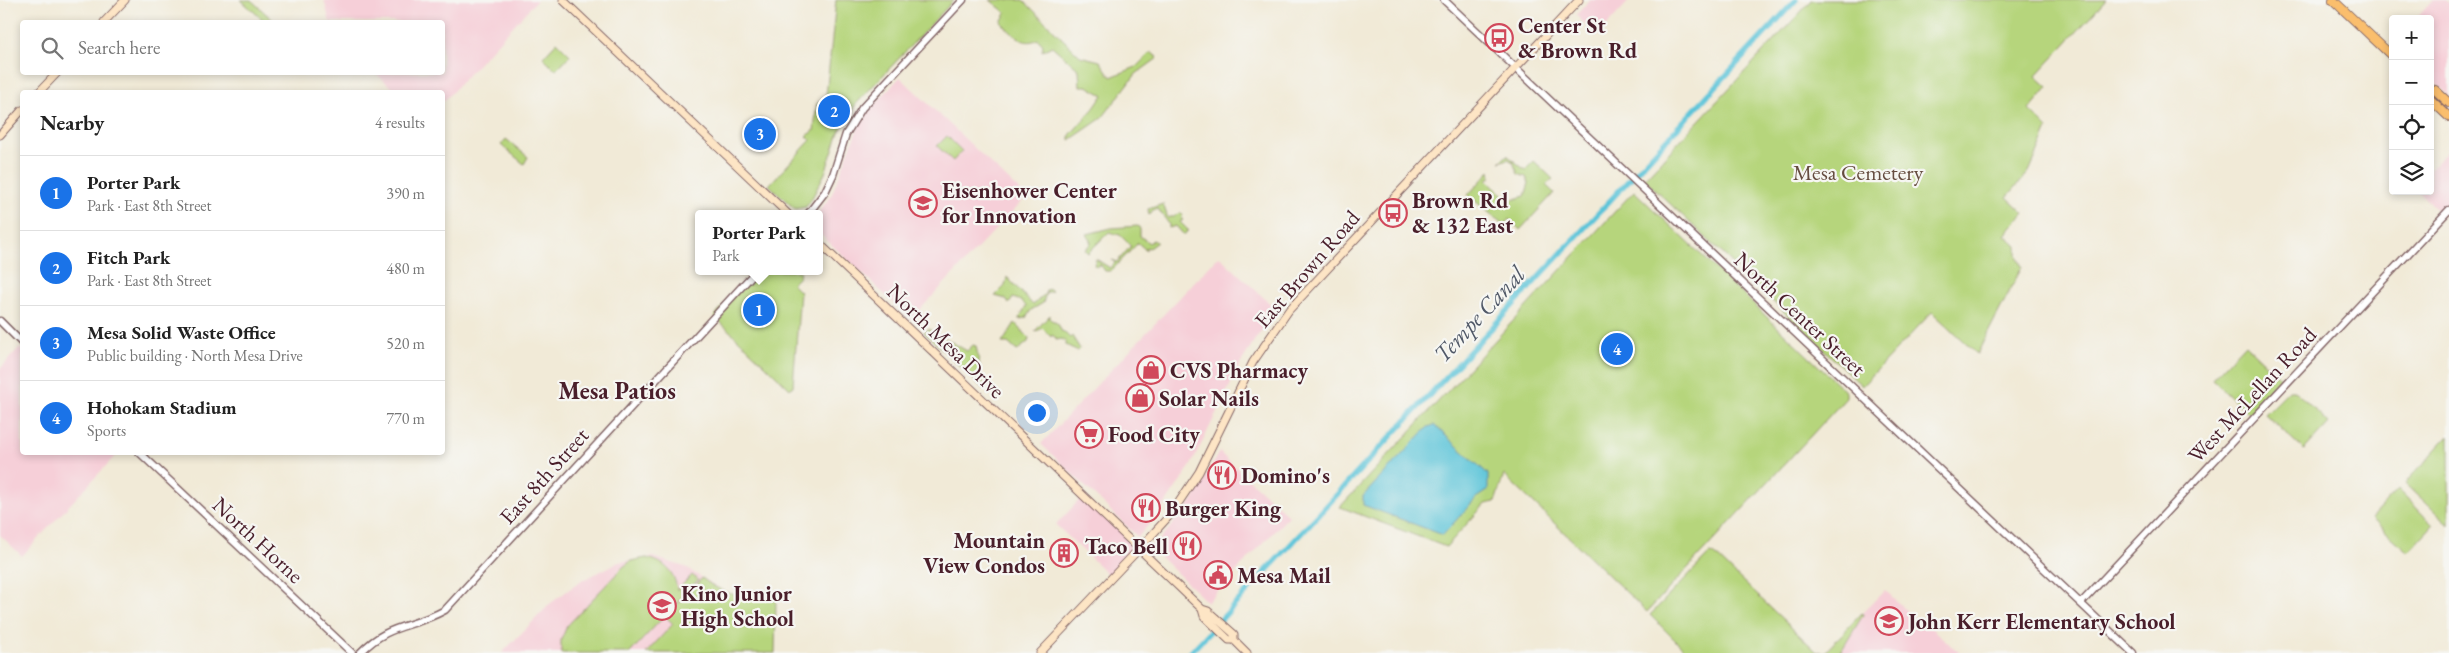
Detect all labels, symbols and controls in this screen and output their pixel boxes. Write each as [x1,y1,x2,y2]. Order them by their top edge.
place label: Center St & Brown Rd [1518,11,1637,65]
map controls [2389,15,2434,195]
button: + [2389,15,2434,60]
search box [20,20,445,75]
bus stop icon: Center St & Brown Rd [1484,23,1514,53]
icon: search [38,34,66,62]
text: Search here [78,35,160,60]
button: − [2389,60,2434,105]
pin: 2 [818,92,850,130]
button: locate [2389,105,2434,150]
text: Nearby [40,109,104,136]
text: 4 results [375,112,425,133]
pin: 3 [744,115,776,153]
button: layers [2389,150,2434,195]
park label: Mesa Cemetery [1793,158,1924,187]
text: Porter Park [87,170,180,195]
place label: Eisenhower Center for Innovation [942,176,1118,230]
text: 1 [52,183,60,204]
text: 390 m [386,183,425,204]
place label: Brown Rd & 132 East [1412,186,1514,240]
school or university icon: Eisenhower Center for Innovation [908,188,938,218]
text: Park · East 8th Street [87,195,212,216]
bus stop icon: Brown Rd & 132 East [1378,198,1408,228]
street label: East Brown Road [1248,203,1367,334]
popup [695,210,823,275]
text: Porter Park [712,220,806,245]
text: Fitch Park [87,245,171,270]
text: Park [712,245,740,266]
street label: North Center Street [1728,246,1872,383]
text: 2 [52,258,60,279]
text: 480 m [386,258,425,279]
water label: Tempe Canal [1426,258,1532,369]
text: Park · East 8th Street [87,270,212,291]
street label: North Mesa Drive [881,277,1012,405]
pin: 1 [743,291,775,329]
text: Mesa Solid Waste Office [87,320,276,345]
street label: West McLellan Road [2181,320,2323,469]
pin: 4 [1601,330,1633,368]
text: 3 [52,333,60,354]
text: 520 m [386,333,425,354]
text: Public building · North Mesa Drive [87,345,303,366]
shop icon: CVS Pharmacy [1136,355,1166,385]
place label: CVS Pharmacy [1170,356,1308,385]
district label: Mesa Patios [558,375,676,406]
shop icon: Solar Nails [1125,383,1155,413]
place label: Solar Nails [1159,384,1259,413]
text: Hohokam Stadium [87,395,237,420]
your location [1024,400,1050,426]
text: 4 [52,408,60,429]
text: 770 m [386,408,425,429]
supermarket icon: Food City [1074,419,1104,449]
text: Sports [87,420,126,441]
place label: Food City [1108,420,1200,449]
street label: East 8th Street [493,421,595,531]
restaurant icon: Domino's [1207,460,1237,490]
place label: Domino's [1241,461,1330,490]
street label: North Horne [206,490,310,590]
restaurant icon: Burger King [1131,493,1161,523]
place label: Burger King [1165,494,1282,523]
place label: Mountain View Condos [923,526,1046,580]
restaurant icon: Taco Bell [1172,531,1202,561]
place label: Taco Bell [1085,532,1168,561]
building icon: Mountain View Condos [1049,538,1079,568]
public building icon: Mesa Mail [1203,560,1233,590]
place label: Mesa Mail [1237,561,1331,590]
place label: Kino Junior High School [681,579,794,633]
school or university icon: Kino Junior High School [647,591,677,621]
school or university icon: John Kerr Elementary School [1874,606,1904,636]
place label: John Kerr Elementary School [1906,607,2175,636]

